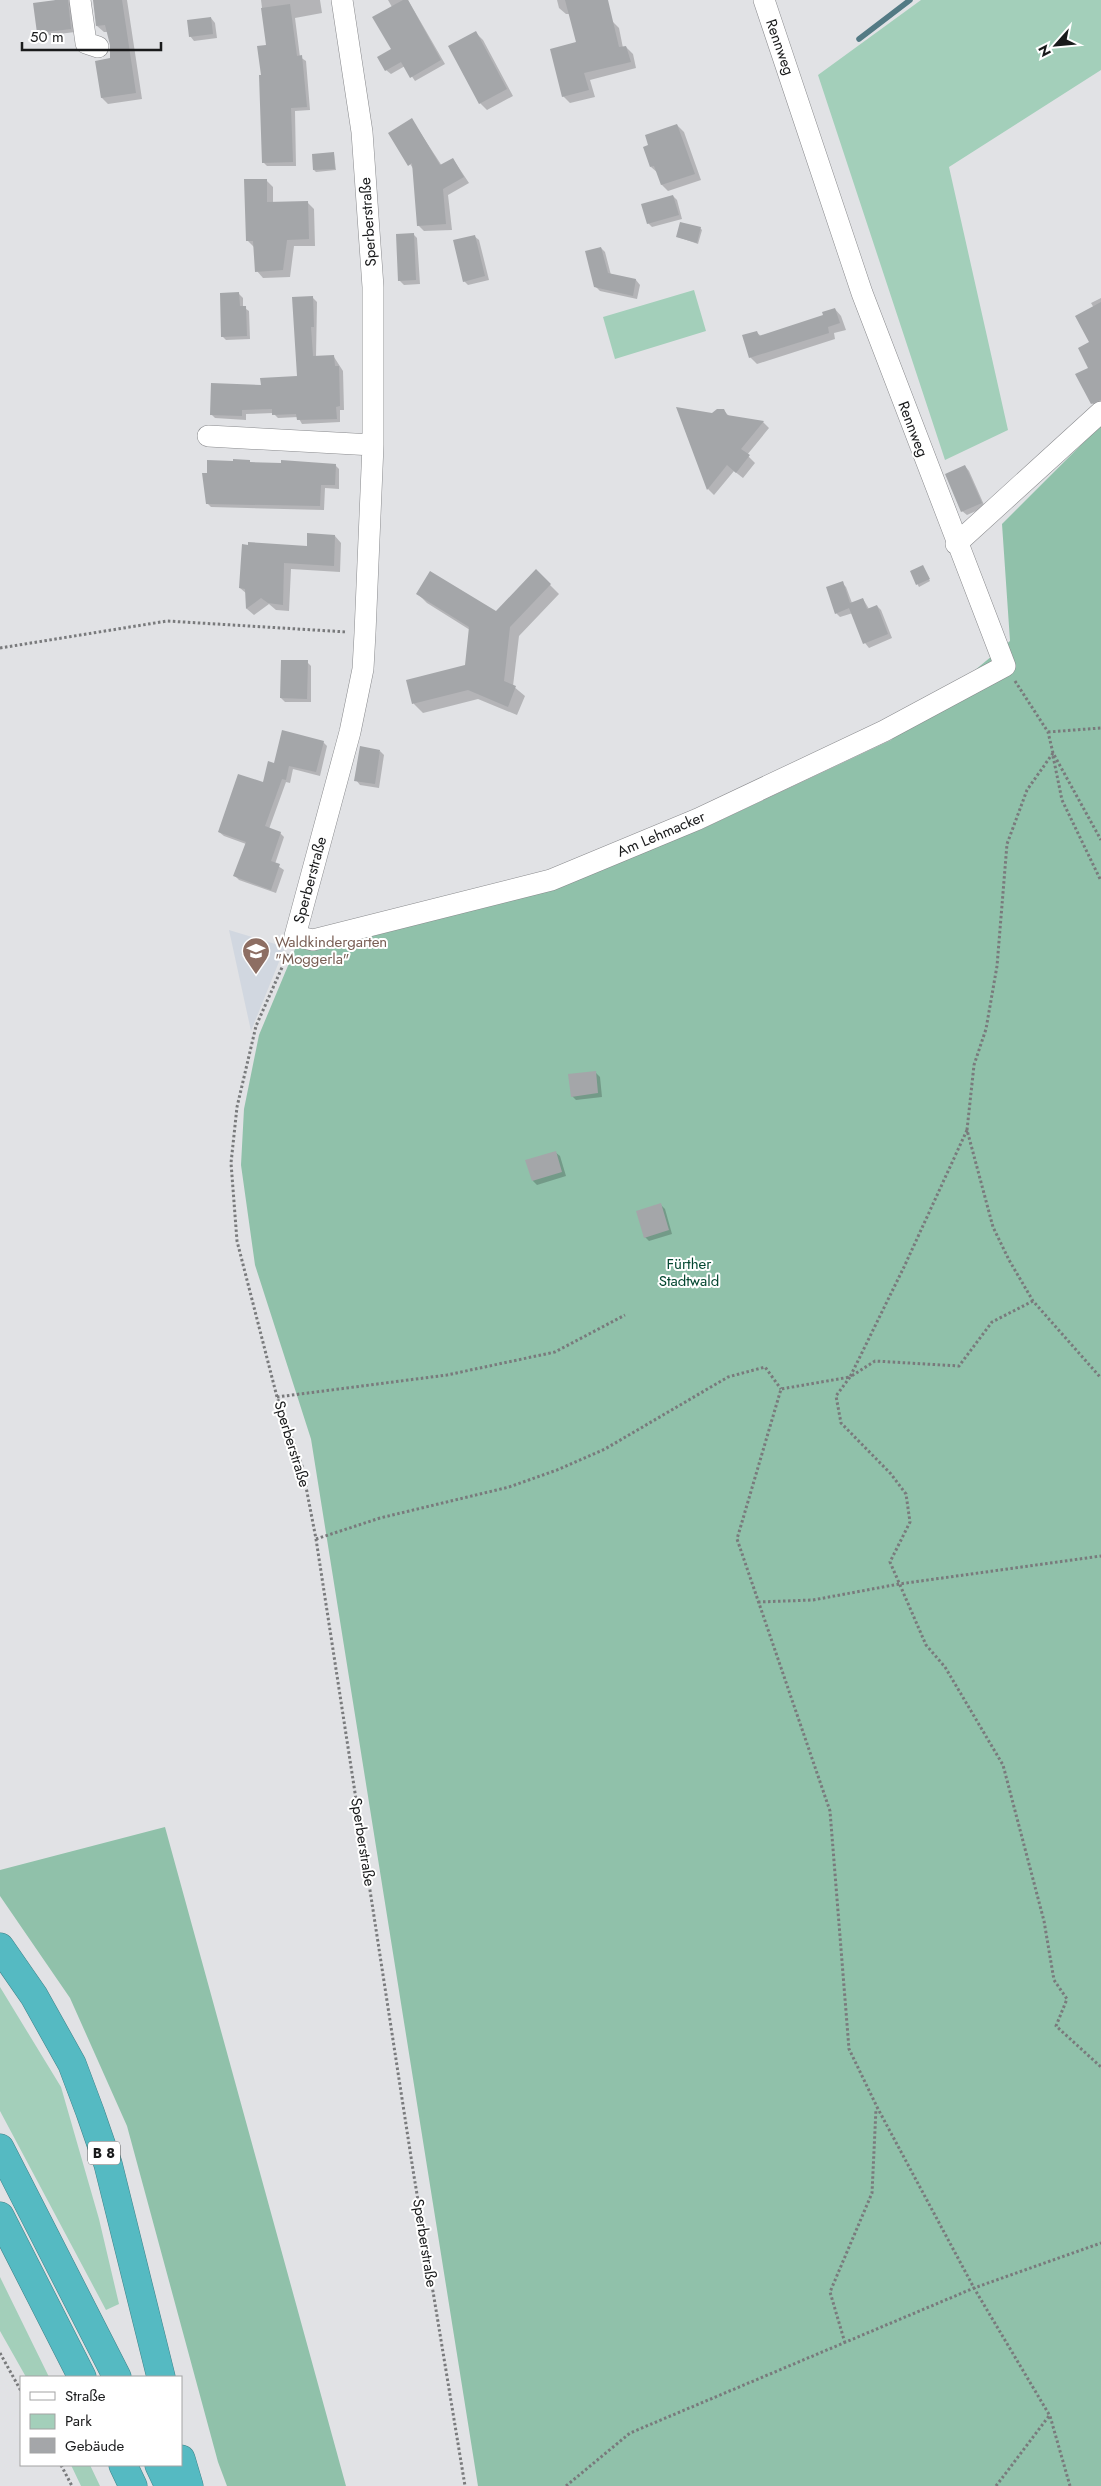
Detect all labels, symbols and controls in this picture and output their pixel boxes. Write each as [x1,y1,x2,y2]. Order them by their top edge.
street label: Rennweg [760,16,800,78]
scale bar [22,20,161,52]
north arrow [1031,20,1081,70]
text: 50 m [30,26,64,48]
text: N [1033,41,1056,60]
street label: Sperberstraße [354,176,382,267]
street label: Rennweg [892,398,934,460]
street label: Am Lehmacker [614,805,709,862]
street label: Sperberstraße [288,834,332,926]
place label: Waldkindergarten "Moggerla" [275,931,387,970]
school or university icon: Waldkindergarten "Moggerla" [241,936,271,975]
park label: Fürther Stadtwald [659,1253,719,1292]
street label: Sperberstraße [268,1398,316,1490]
street label: Sperberstraße [345,1796,381,1888]
road number: B 8 [88,2142,120,2164]
street label: Sperberstraße [407,2197,443,2289]
legend [20,2376,182,2466]
text: Straße [65,2385,106,2407]
text: Park [65,2410,92,2432]
text: Gebäude [65,2435,125,2457]

